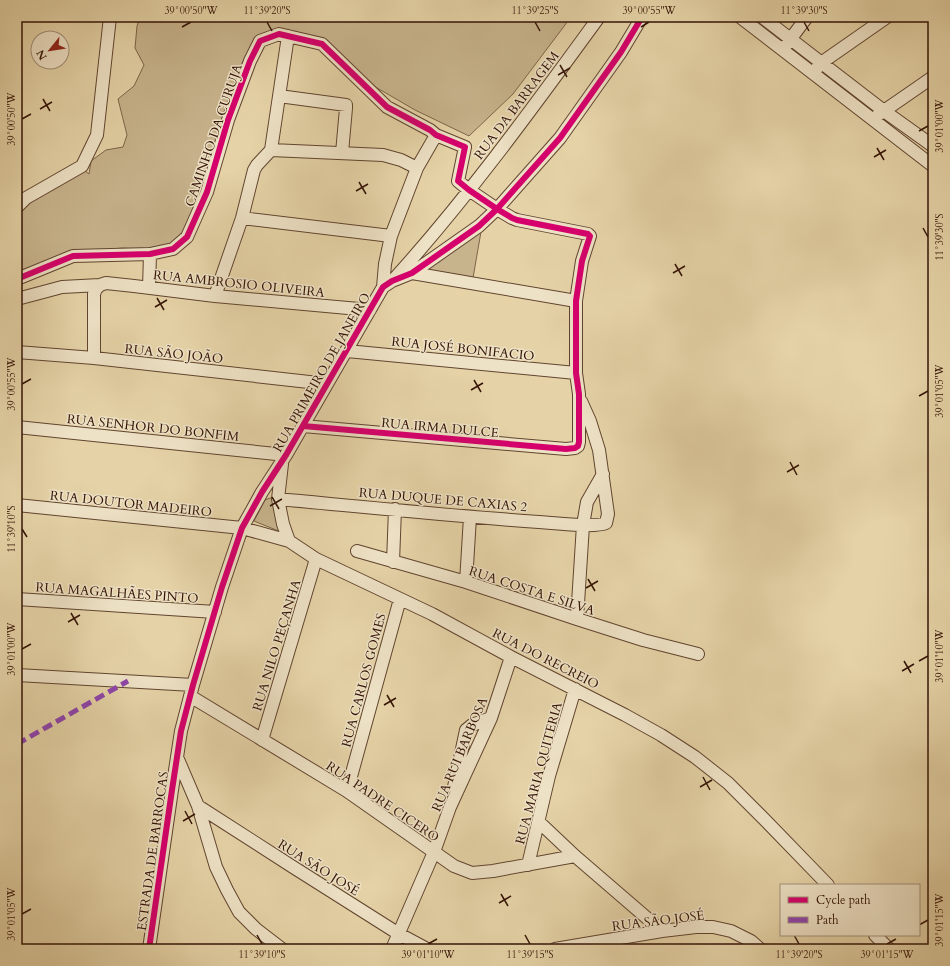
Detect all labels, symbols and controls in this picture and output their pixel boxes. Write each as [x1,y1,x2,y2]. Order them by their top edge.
text: 39°00'50"W [164,4,219,18]
text: 11°39'20"S [243,4,291,18]
text: 11°39'25"S [511,4,559,18]
text: 39°00'55"W [622,4,677,18]
text: 11°39'30"S [780,4,828,18]
north arrow [30,30,70,70]
text: N [33,46,51,63]
street label: RUA DA BARRAGEM [470,48,564,164]
street label: CAMINHO DA CURUJA [181,61,247,209]
text: 39°00'50"W [5,91,19,146]
text: 39°01'00"W [933,98,947,153]
text: 11°39'30"S [933,213,947,261]
street label: RUA AMBROSIO OLIVEIRA [152,266,326,302]
street label: RUA PRIMEIRO DE JANEIRO [269,289,375,456]
street label: RUA JOSÉ BONIFACIO [390,333,535,365]
street label: RUA SÃO JOÃO [124,340,224,368]
text: 39°00'55"W [5,356,19,411]
text: 39°01'05"W [933,363,947,418]
street label: RUA SENHOR DO BONFIM [66,410,240,446]
street label: RUA IRMA DULCE [380,414,499,442]
street label: RUA DUQUE DE CAXIAS 2 [358,484,528,516]
street label: RUA DOUTOR MADEIRO [49,487,213,521]
text: 11°39'10"S [5,505,19,553]
street label: RUA COSTA E SILVA [466,562,598,620]
street label: RUA NILO PEÇANHA [248,577,306,713]
street label: RUA MAGALHÃES PINTO [35,578,199,608]
street label: RUA CARLOS GOMES [337,611,391,749]
text: 39°01'00"W [5,621,19,676]
street label: RUA DO RECREIO [489,624,602,694]
text: 39°01'10"W [933,628,947,683]
street label: RUA RUI BARBOSA [428,694,492,814]
street label: RUA MARIA QUITERIA [511,699,567,846]
street label: RUA PADRE CICERO [322,757,443,846]
street label: ESTRADA DE BARROCAS [133,770,173,932]
street label: RUA SÃO JOSÉ [274,836,363,900]
legend [780,884,920,936]
text: 39°01'05"W [5,886,19,941]
text: Cycle path [816,892,871,908]
text: 39°01'15"W [933,892,947,947]
street label: RUA SÃO JOSÉ [611,906,705,936]
text: Path [816,912,839,928]
text: 11°39'10"S [238,948,286,962]
text: 39°01'10"W [401,948,456,962]
text: 11°39'15"S [506,948,554,962]
text: 11°39'20"S [775,948,823,962]
text: 39°01'15"W [860,948,915,962]

